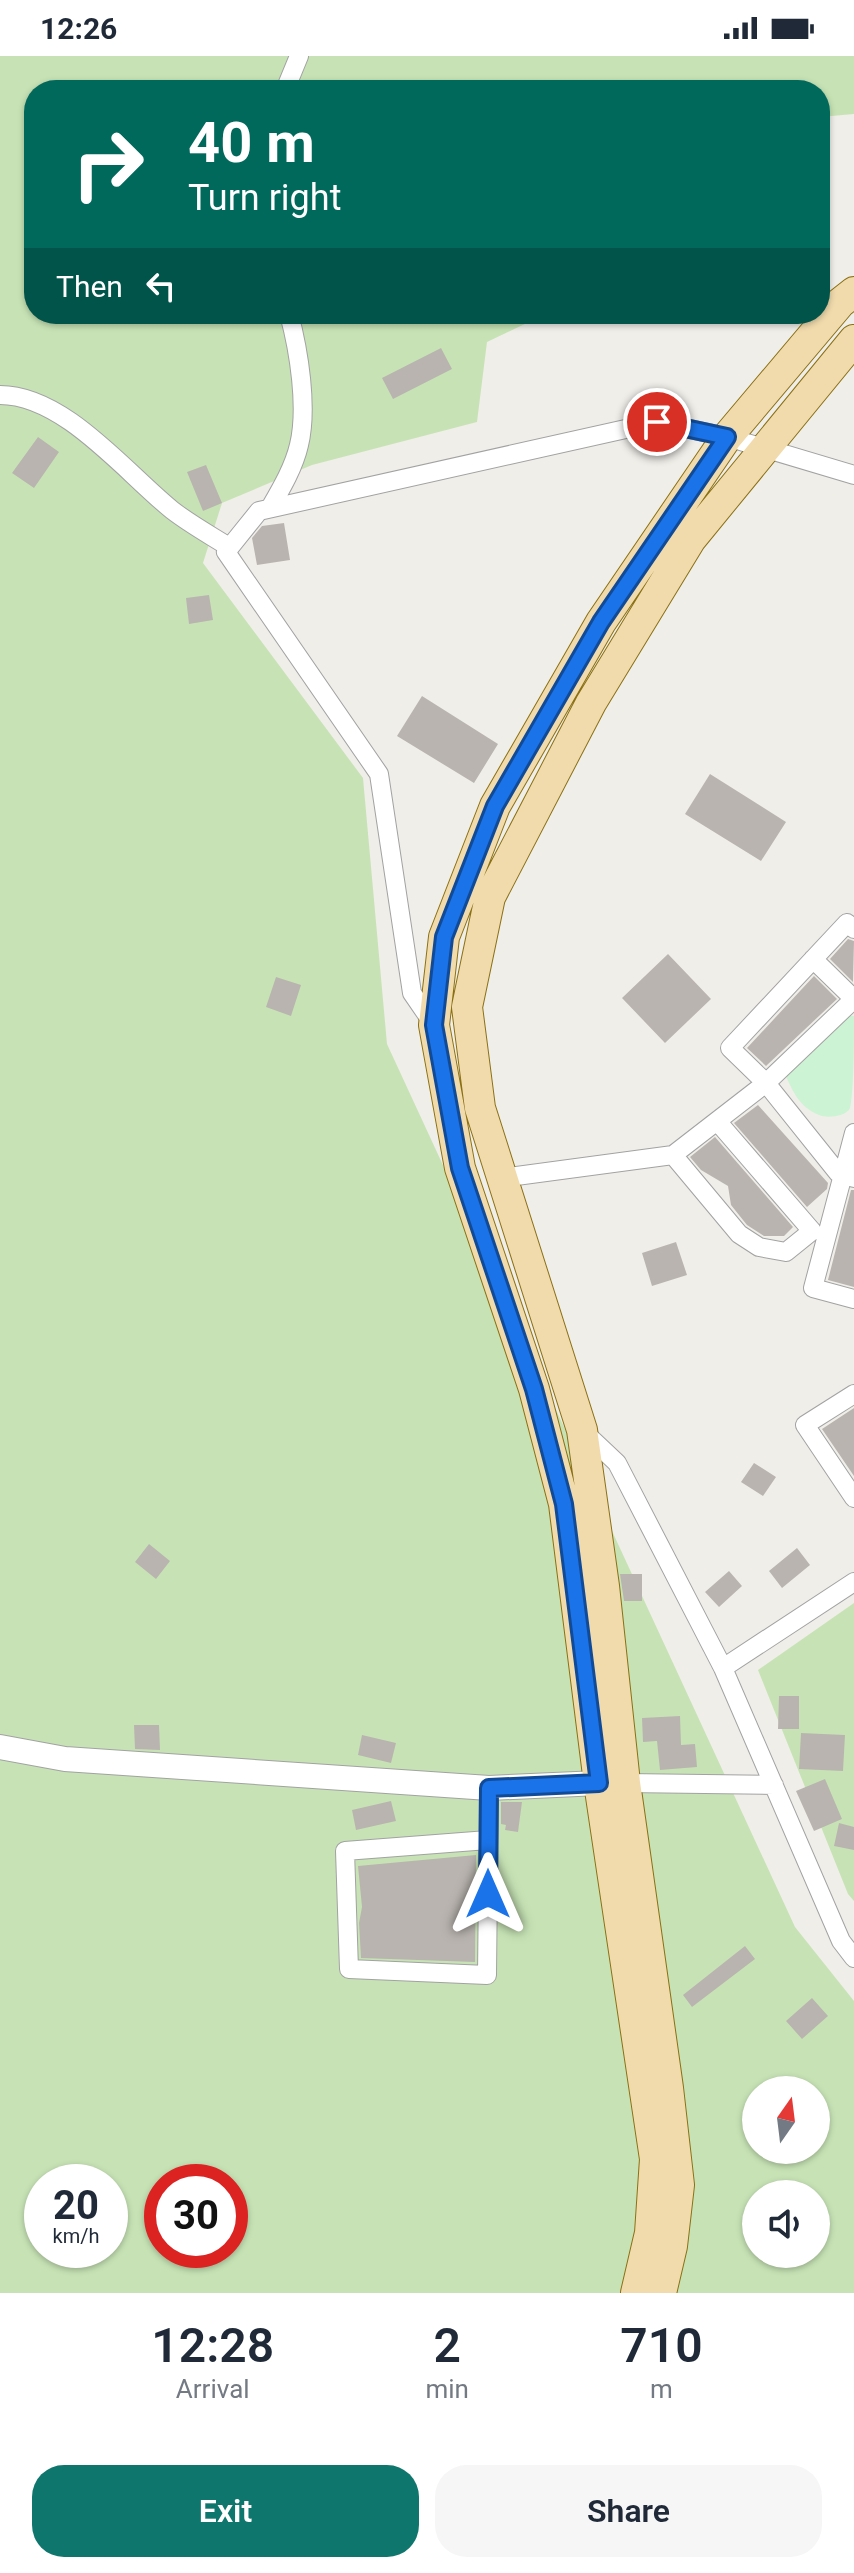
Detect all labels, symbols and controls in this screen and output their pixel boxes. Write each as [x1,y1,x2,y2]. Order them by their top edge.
text: 12:26 [40,11,117,46]
text: 40 m [188,110,315,176]
icon: right [56,112,160,216]
text: Turn right [188,177,341,219]
icon: left [139,264,183,308]
text: Then [56,269,123,304]
pin [623,388,691,456]
icon: arrive [635,400,679,444]
position arrow [446,1852,530,1936]
north arrow [742,2076,830,2164]
map controls [742,2076,830,2268]
speed limit sign: 30 [144,2164,248,2268]
button: sound [742,2180,830,2268]
text: 20 [53,2182,99,2229]
text: km/h [53,2224,99,2248]
text: 12:28 [151,2317,274,2374]
text: 2 [434,2317,461,2374]
text: 710 [620,2317,703,2374]
text: Arrival [176,2374,250,2404]
text: min [425,2374,469,2404]
text: m [650,2374,673,2404]
button: Exit [32,2465,419,2557]
button: Share [435,2465,822,2557]

